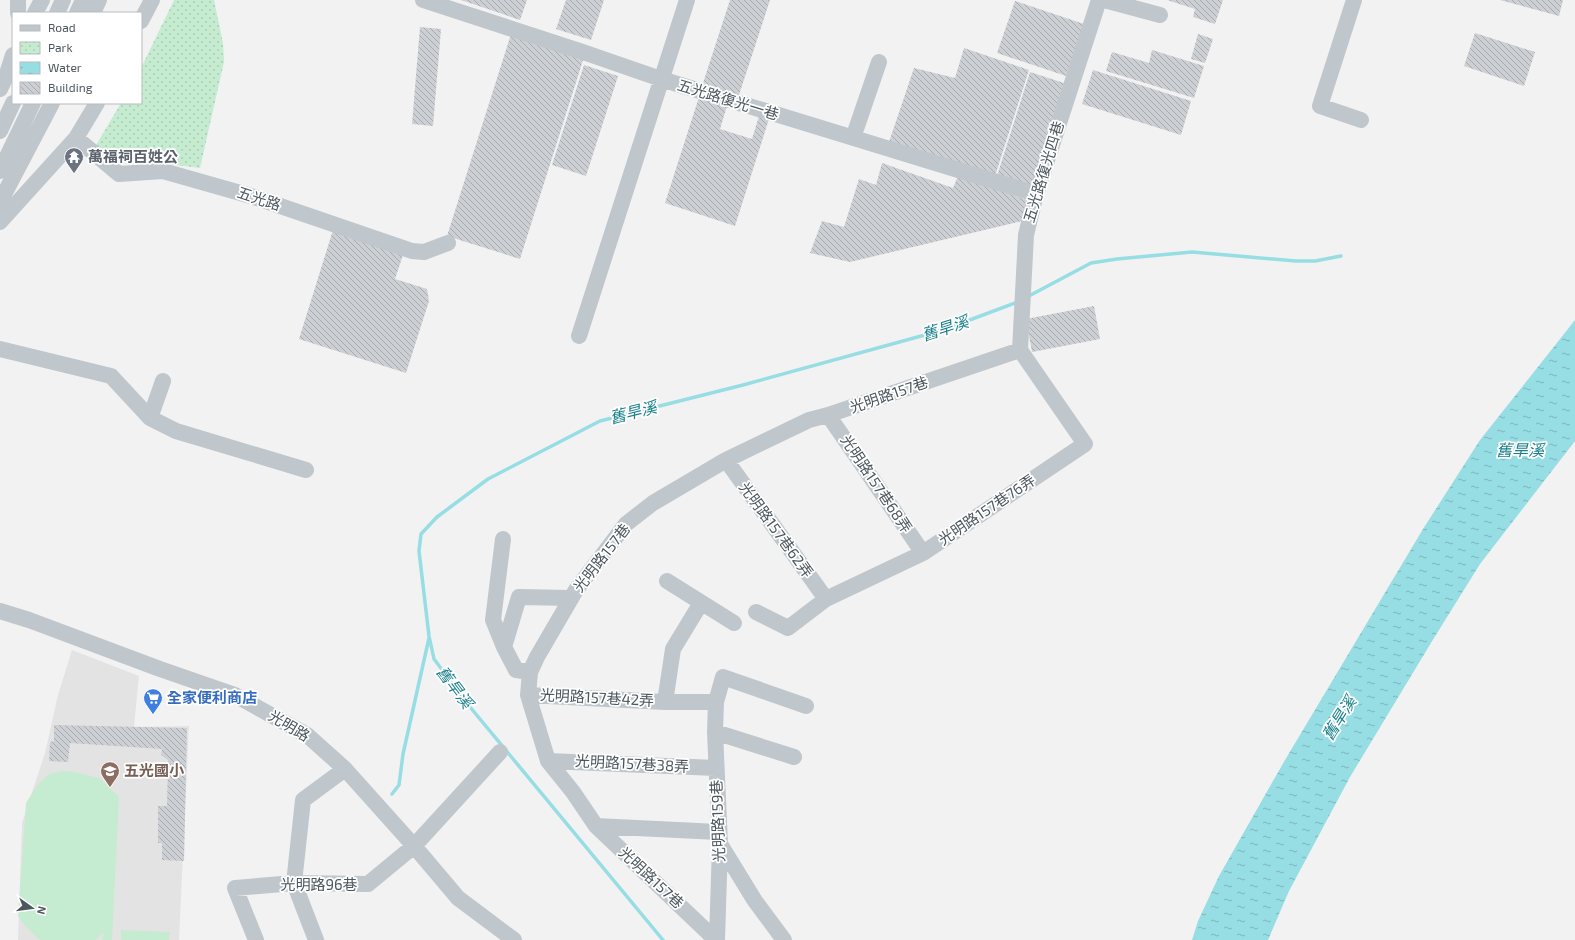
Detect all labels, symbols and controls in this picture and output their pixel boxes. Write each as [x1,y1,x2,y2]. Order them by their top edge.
legend [12,12,142,104]
text: Road [48,20,76,34]
text: Park [48,40,73,54]
text: Water [48,60,82,74]
street label: 五光路復光一巷 [675,75,781,123]
text: Building [48,80,93,94]
street label: 五光路復光四巷 [1019,119,1067,225]
temple icon: 萬福祠百姓公 [63,146,85,174]
place label: 萬福祠百姓公 [88,147,178,165]
street label: 五光路 [235,183,283,214]
water label: 舊旱溪 [919,310,973,344]
street label: 光明路157巷 [847,372,930,416]
water label: 舊旱溪 [607,396,660,427]
street label: 光明路157巷68弄 [837,431,916,536]
water label: 舊旱溪 [1496,440,1546,459]
street label: 光明路157巷76弄 [935,470,1038,548]
street label: 光明路157巷62弄 [736,478,818,581]
street label: 光明路157巷 [569,520,633,595]
water label: 舊旱溪 [433,662,479,713]
street label: 光明路157巷42弄 [539,685,655,709]
supermarket icon: 全家便利商店 [142,687,164,715]
place label: 全家便利商店 [167,688,257,706]
water label: 舊旱溪 [1318,691,1360,743]
street label: 光明路 [266,706,313,744]
street label: 光明路157巷38弄 [575,751,690,775]
school or university icon: 五光國小 [99,760,121,788]
place label: 五光國小 [124,761,185,779]
street label: 光明路159巷 [707,779,727,863]
street label: 光明路157巷 [616,843,688,912]
street label: 光明路96巷 [280,875,358,893]
north arrow [12,888,52,928]
text: N [35,905,49,916]

